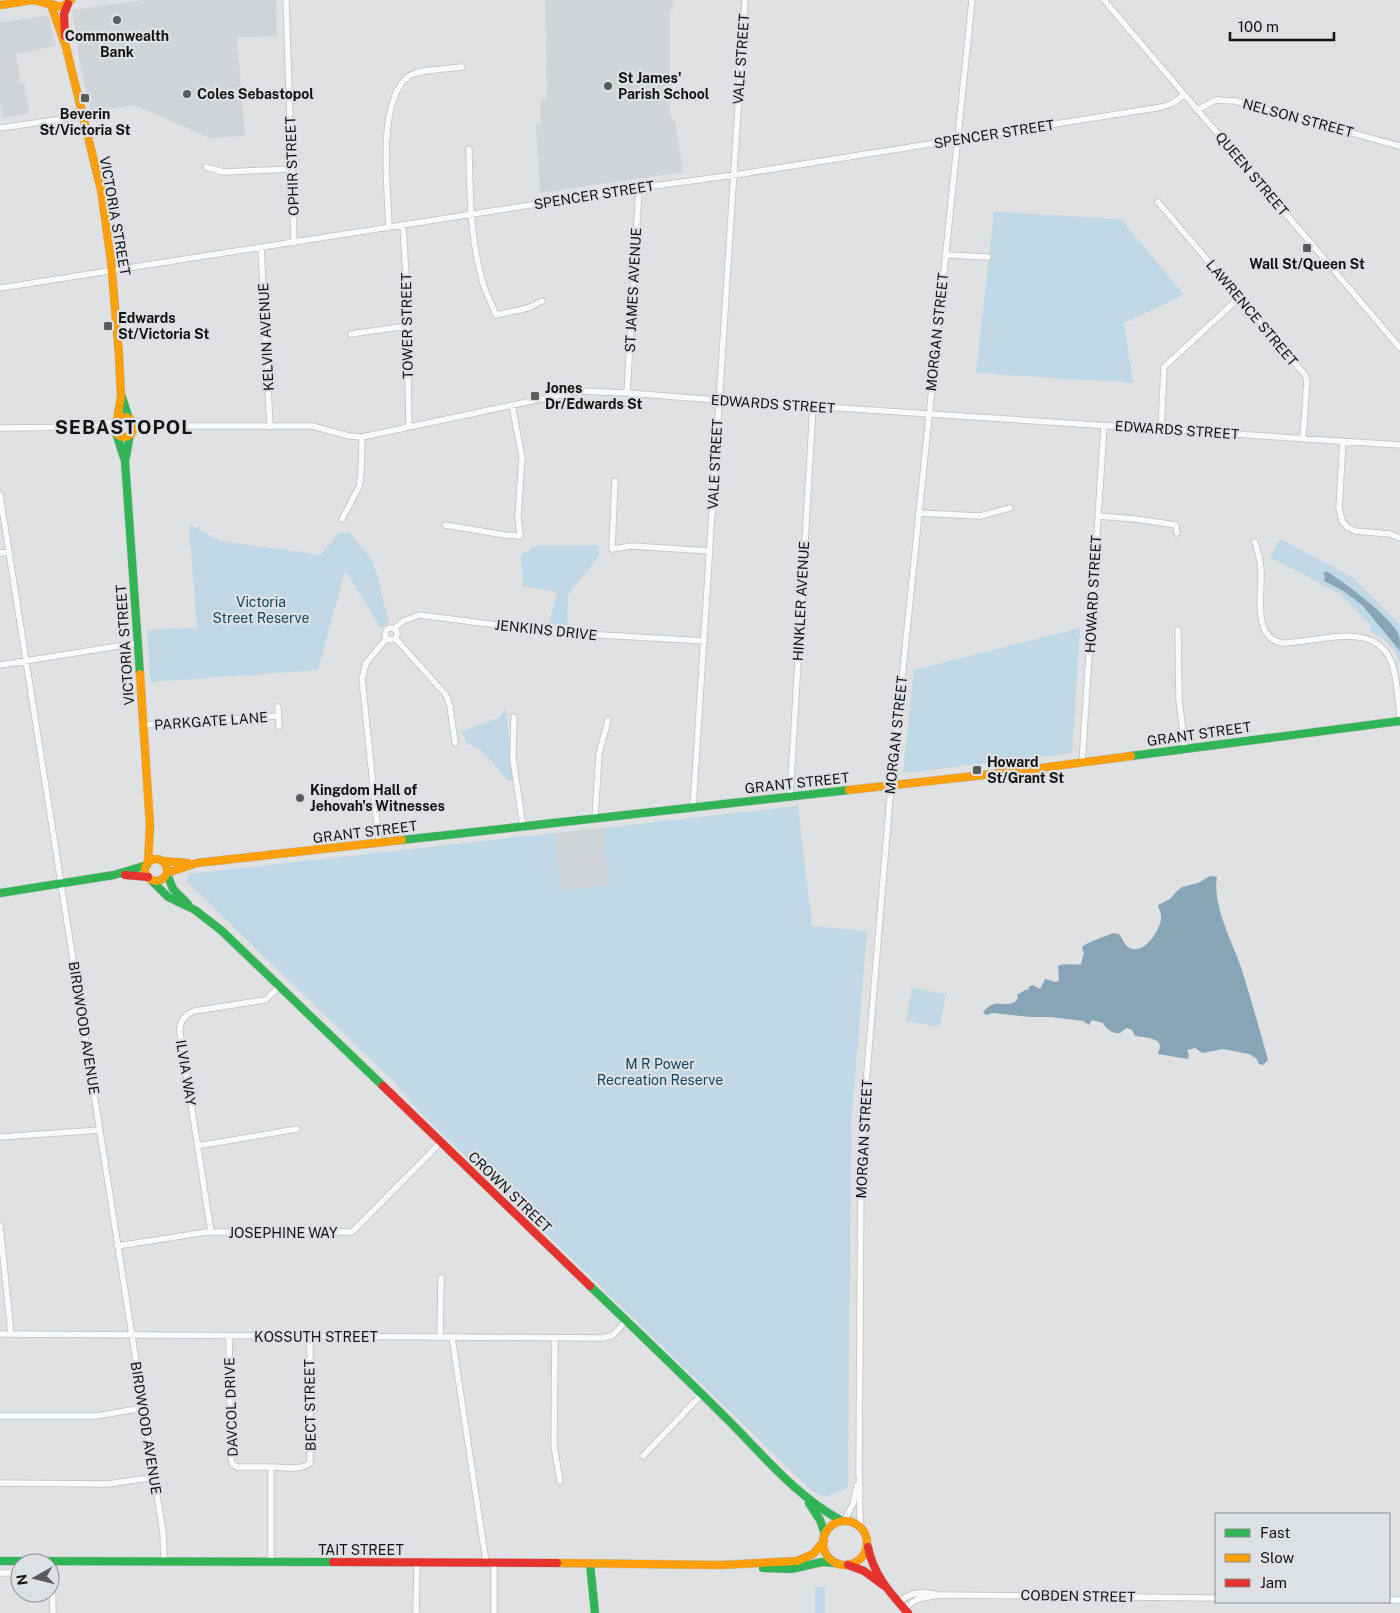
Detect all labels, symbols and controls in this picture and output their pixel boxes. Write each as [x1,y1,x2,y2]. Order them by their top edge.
scale bar [1230,10,1334,42]
street label: VALE STREET [730,13,752,105]
marker: Commonwealth Bank [111,14,123,26]
text: 100 m [1238,18,1279,35]
place label: Commonwealth Bank [65,28,169,60]
place label: St James' Parish School [618,70,710,102]
marker: St James' Parish School [602,80,614,92]
place label: Coles Sebastopol [197,86,314,102]
marker: Coles Sebastopol [181,88,193,100]
marker: Beverin St/Victoria St [79,92,91,104]
street label: NELSON STREET [1241,96,1355,140]
place label: Beverin St/Victoria St [39,106,131,138]
street label: OPHIR STREET [282,116,302,216]
street label: SPENCER STREET [933,117,1055,151]
street label: QUEEN STREET [1212,129,1292,219]
street label: VICTORIA STREET [97,155,133,277]
street label: SPENCER STREET [533,178,655,212]
street label: ST JAMES AVENUE [622,227,644,353]
marker: Wall St/Queen St [1301,242,1313,254]
place label: Wall St/Queen St [1249,256,1365,272]
street label: LAWRENCE STREET [1203,257,1301,369]
street label: MORGAN STREET [923,272,951,392]
street label: TOWER STREET [398,273,416,379]
street label: KELVIN AVENUE [255,282,277,392]
place label: Edwards St/Victoria St [118,310,209,342]
marker: Edwards St/Victoria St [102,320,114,332]
place label: Jones Dr/Edwards St [545,380,642,412]
marker: Jones Dr/Edwards St [529,390,541,402]
street label: EDWARDS STREET [710,392,836,416]
district label: SEBASTOPOL [55,416,193,438]
street label: VALE STREET [705,418,725,510]
street label: EDWARDS STREET [1114,418,1240,442]
street label: HOWARD STREET [1082,535,1104,653]
street label: HINKLER AVENUE [790,541,812,661]
street label: VICTORIA STREET [113,584,137,706]
park label: Victoria Street Reserve [213,594,310,626]
street label: JENKINS DRIVE [494,617,598,643]
street label: MORGAN STREET [882,675,910,795]
street label: PARKGATE LANE [154,709,268,733]
street label: GRANT STREET [1146,719,1252,749]
place label: Howard St/Grant St [987,754,1064,786]
marker: Howard St/Grant St [971,764,983,776]
street label: GRANT STREET [744,770,850,796]
place label: Kingdom Hall of Jehovah's Witnesses [310,782,445,814]
marker: Kingdom Hall of Jehovah's Witnesses [294,792,306,804]
street label: GRANT STREET [312,818,418,846]
street label: BIRDWOOD AVENUE [66,960,102,1096]
street label: ILVIA WAY [173,1039,199,1108]
park label: M R Power Recreation Reserve [597,1056,723,1088]
street label: MORGAN STREET [853,1079,875,1199]
street label: CROWN STREET [465,1148,555,1236]
street label: JOSEPHINE WAY [229,1225,338,1241]
street label: KOSSUTH STREET [254,1329,378,1345]
street label: DAVCOL DRIVE [221,1357,241,1457]
street label: BECT STREET [301,1359,319,1451]
street label: BIRDWOOD AVENUE [128,1360,164,1496]
legend [1215,1513,1390,1603]
text: Fast [1260,1524,1290,1541]
street label: TAIT STREET [318,1542,404,1558]
text: Slow [1260,1549,1295,1566]
north arrow [10,1553,60,1603]
text: N [13,1573,31,1586]
text: Jam [1260,1574,1287,1591]
street label: COBDEN STREET [1020,1587,1136,1605]

